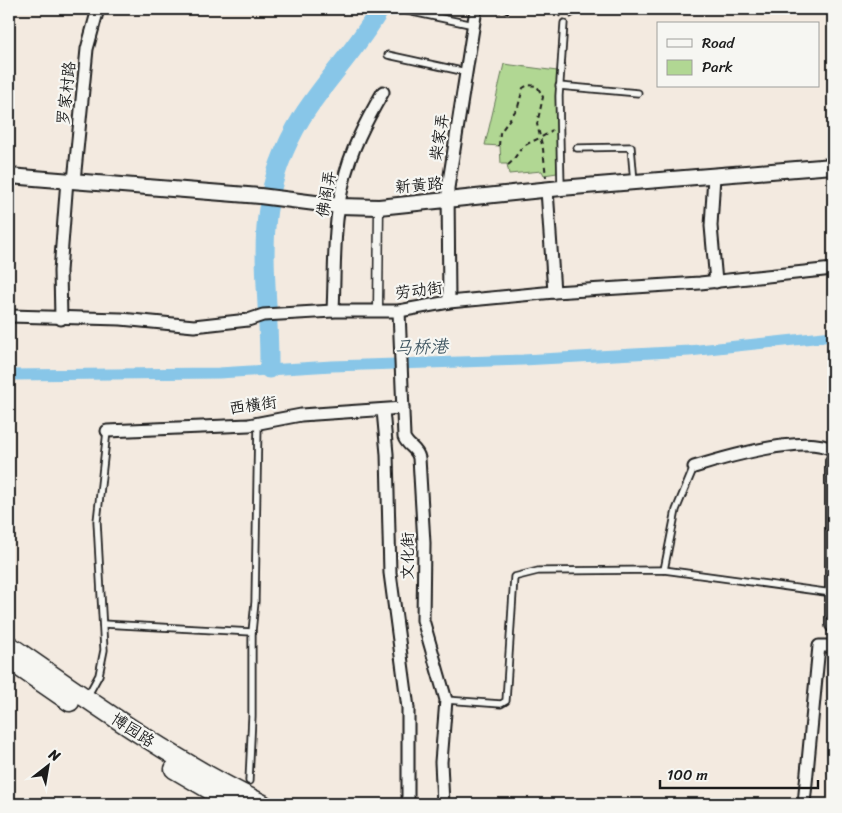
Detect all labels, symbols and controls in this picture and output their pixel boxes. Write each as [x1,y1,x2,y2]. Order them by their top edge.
legend [657,22,820,88]
text: Road [702,30,735,56]
text: Park [702,54,733,80]
street label: 罗家村路 [48,60,84,126]
street label: 柴家弄 [421,111,457,163]
street label: 佛阁弄 [308,168,344,220]
street label: 新黄路 [394,168,444,202]
street label: 劳动街 [393,273,445,307]
water label: 马桥港 [393,330,451,364]
street label: 西横街 [227,387,279,423]
street label: 文化街 [393,532,422,580]
street label: 博园路 [105,705,161,755]
north arrow [22,740,72,790]
text: N [43,742,65,769]
scale bar [660,758,817,790]
text: 100 m [667,762,708,788]

